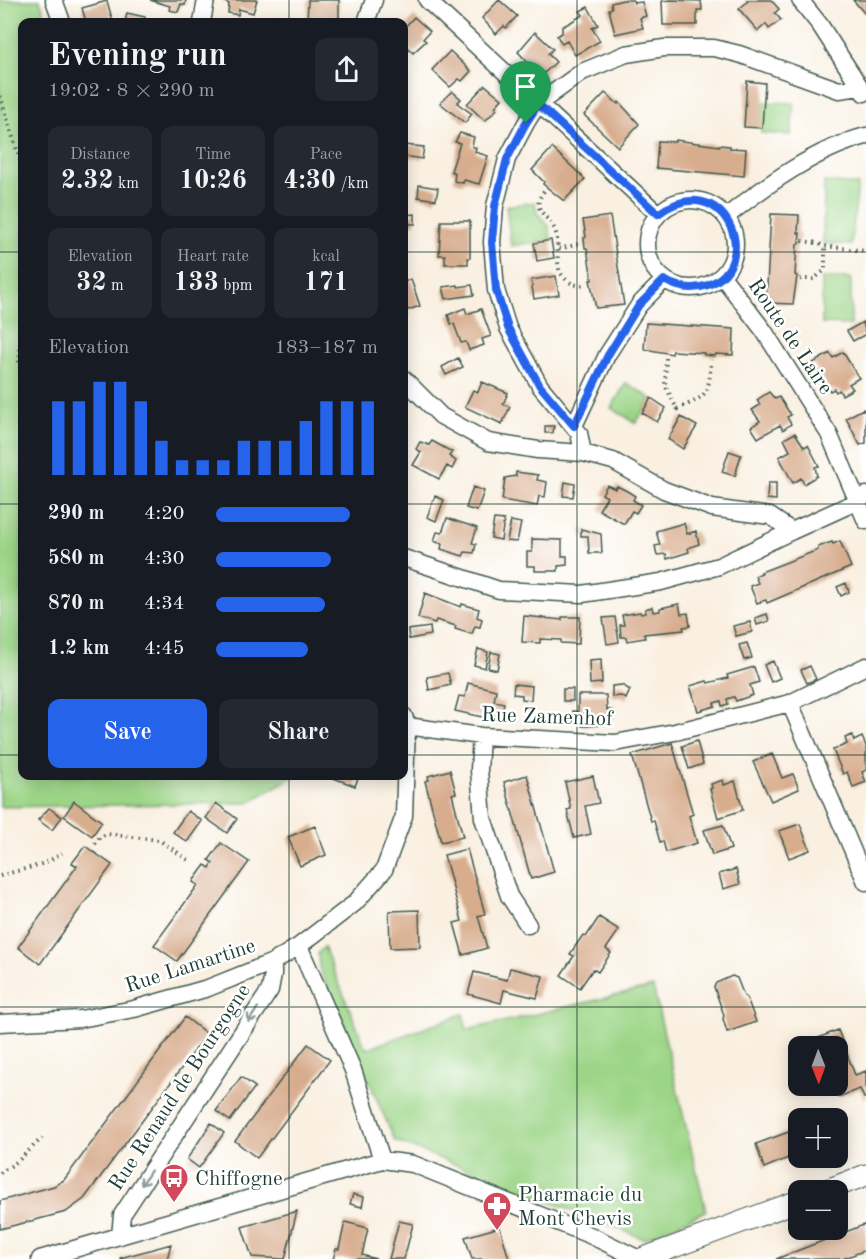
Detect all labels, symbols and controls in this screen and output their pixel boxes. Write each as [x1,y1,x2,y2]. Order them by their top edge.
button: share [315,38,378,101]
text: Evening run [48,40,227,73]
pin [500,61,551,123]
icon: arrive [509,70,542,103]
text: 19:02 · 8 × 290 m [48,81,215,101]
text: Distance [70,147,130,163]
text: Time [195,147,231,163]
text: Pace [310,147,342,163]
text: 2.32 [61,168,114,194]
text: 10:26 [179,168,247,194]
text: 4:30 [283,168,336,194]
text: km [114,176,139,192]
text: /km [336,176,369,192]
text: Elevation [67,249,133,265]
text: Heart rate [177,249,249,265]
text: kcal [312,249,340,265]
text: 32 [76,270,106,296]
text: 133 [174,270,219,296]
text: 171 [303,270,349,296]
street label: Route de Laire [743,275,836,398]
text: m [106,278,124,294]
text: bpm [219,278,252,294]
text: Elevation [48,338,129,358]
text: 183–187 m [275,338,378,358]
text: 290 m [48,504,104,524]
text: 4:20 [144,504,184,524]
text: 580 m [48,549,104,569]
text: 4:30 [144,549,184,569]
text: 870 m [48,594,104,614]
text: 4:34 [144,594,184,614]
text: 1.2 km [48,639,110,659]
text: 4:45 [144,639,184,659]
button: Save [48,699,207,768]
button: Share [219,699,378,768]
street label: Rue Zamenhof [480,705,614,730]
street label: Rue Lamartine [123,935,258,997]
street label: Rue Renaud de Bourgogne [106,981,255,1195]
one-way arrow [247,1006,259,1023]
north arrow [788,1036,848,1096]
map controls [788,1036,848,1240]
button: + [788,1108,848,1168]
bus stop icon: Chiffogne [158,1162,190,1204]
place label: Chiffogne [195,1169,283,1190]
one-way arrow [140,1170,152,1186]
button: − [788,1180,848,1240]
place label: Pharmacie du Mont Chevis [518,1185,642,1230]
pharmacy icon: Pharmacie du Mont Chevis [481,1190,513,1232]

